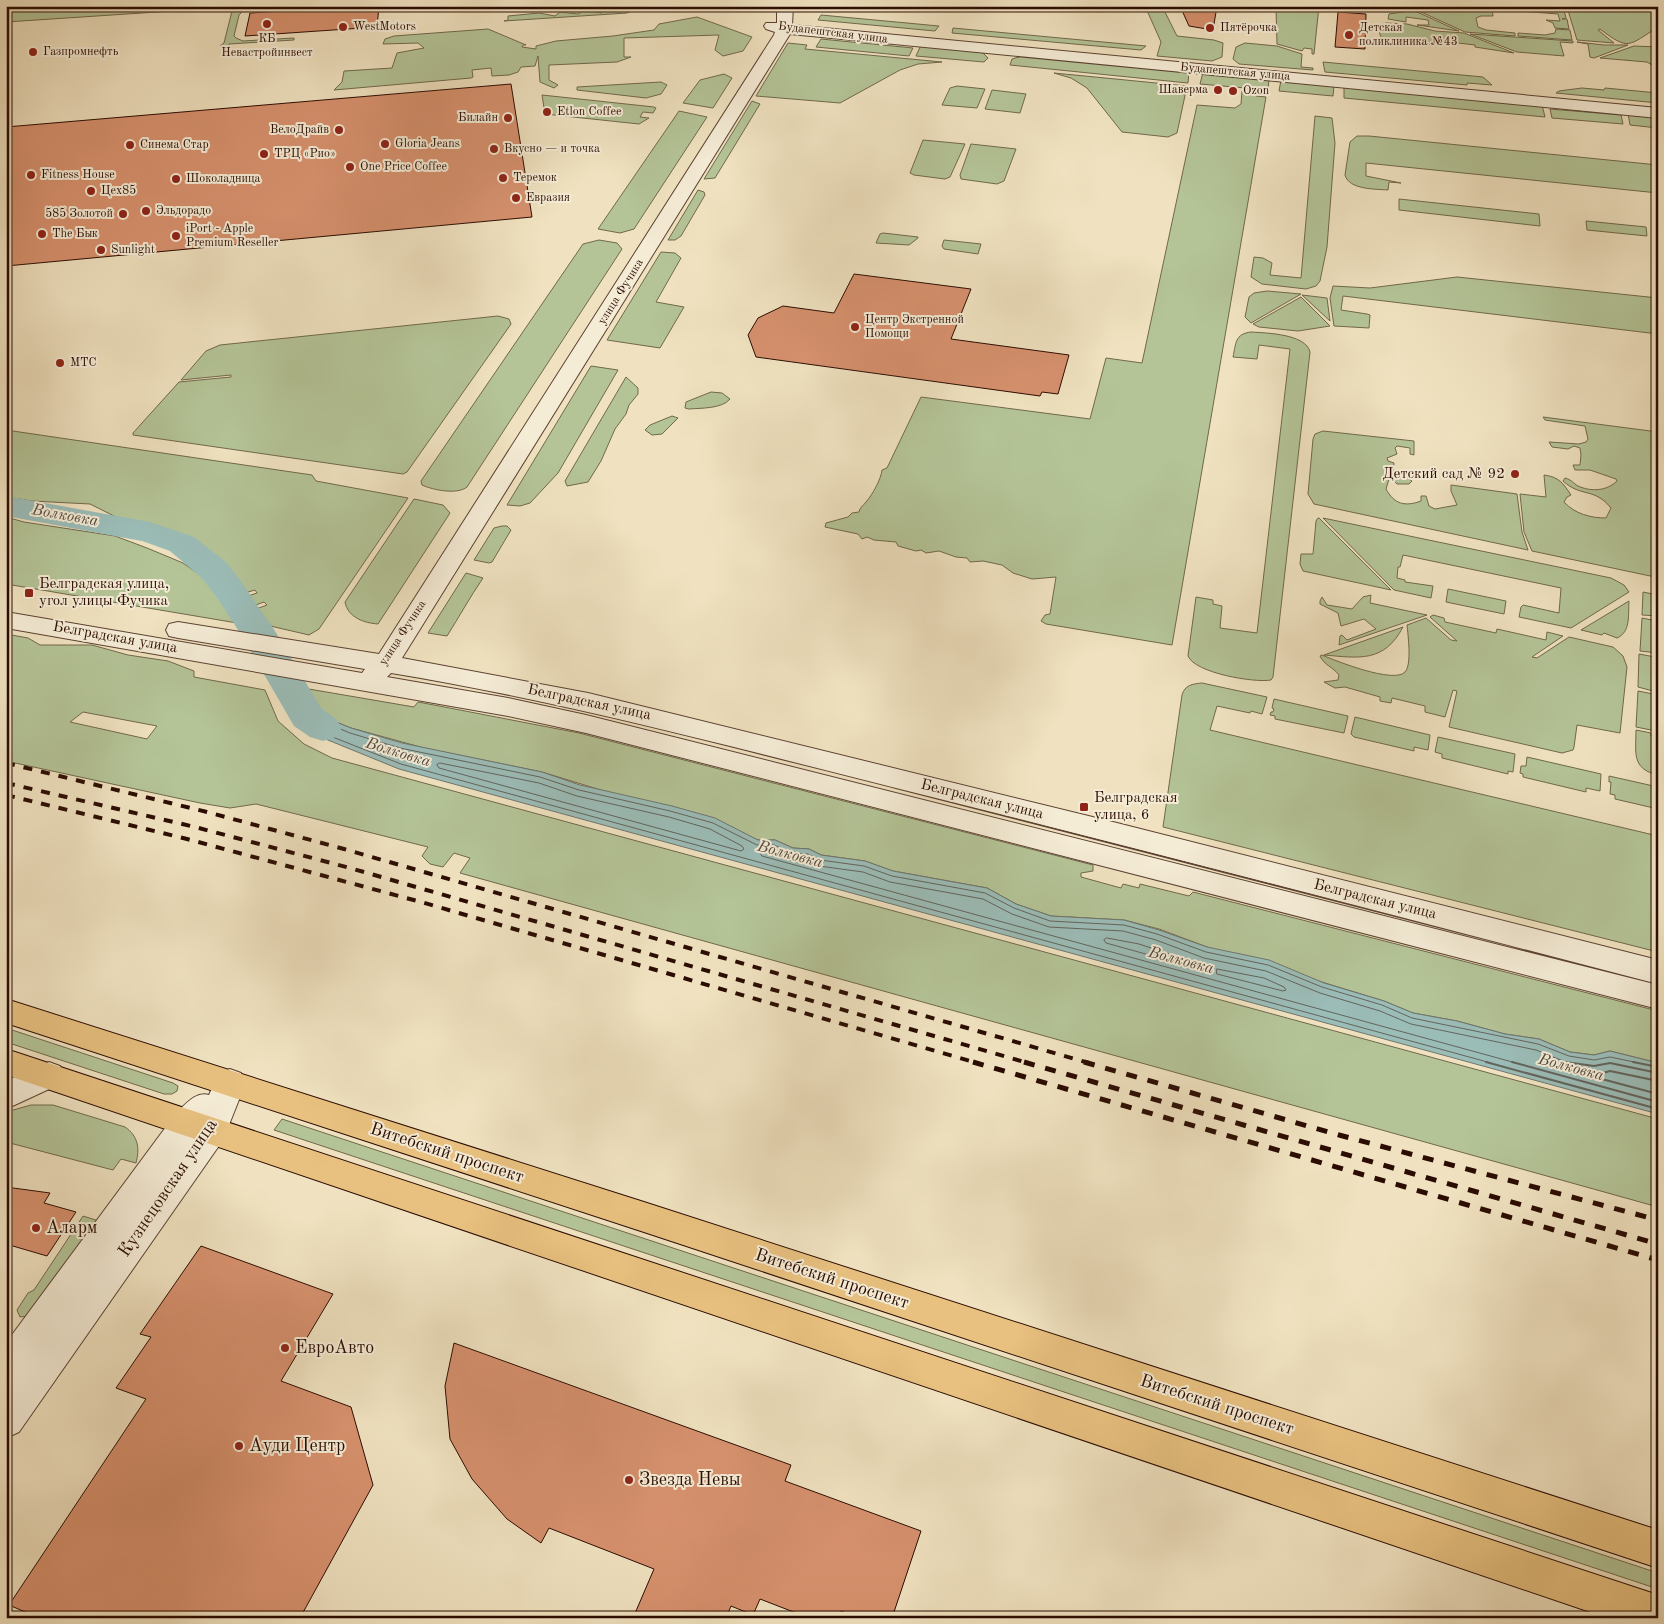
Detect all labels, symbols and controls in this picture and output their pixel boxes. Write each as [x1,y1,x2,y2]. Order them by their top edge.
marker: КБ Невастройинвест [261,18,273,30]
street label: Будапештская улица [777,20,889,46]
marker: WestMotors [337,21,349,33]
place label: WestMotors [353,21,416,33]
marker: Пятёрочка [1204,22,1216,34]
place label: Пятёрочка [1220,22,1277,34]
place label: Детская поликлиника №43 [1359,22,1458,48]
marker: Детская поликлиника №43 [1343,29,1355,41]
place label: КБ Невастройинвест [221,33,313,59]
marker: Газпромнефть [27,46,39,58]
place label: Газпромнефть [43,46,119,58]
street label: Будапештская улица [1179,61,1291,83]
place label: Шаверма [1159,84,1208,96]
marker: Шаверма [1212,84,1224,96]
marker: Ozon [1227,85,1239,97]
place label: Ozon [1243,85,1270,97]
marker: Etlon Coffee [541,106,553,118]
place label: Etlon Coffee [557,106,622,118]
place label: Билайн [458,112,498,124]
marker: Билайн [502,112,514,124]
place label: ВелоДрайв [270,124,329,136]
marker: ВелоДрайв [333,124,345,136]
marker: Gloria Jeans [379,138,391,150]
place label: Gloria Jeans [395,138,460,150]
marker: Синема Стар [124,139,136,151]
place label: Синема Стар [140,139,209,151]
marker: Вкусно — и точка [488,143,500,155]
place label: Вкусно — и точка [504,143,600,155]
marker: ТРЦ «Рио» [258,148,270,160]
place label: ТРЦ «Рио» [274,148,336,160]
marker: One Price Coffee [344,161,356,173]
place label: One Price Coffee [360,161,448,173]
marker: Fitness House [25,169,37,181]
place label: Fitness House [41,169,115,181]
marker: Теремок [497,172,509,184]
place label: Теремок [513,172,557,184]
marker: Шоколадница [170,173,182,185]
place label: Шоколадница [186,173,261,185]
place label: Цех85 [101,184,136,197]
marker: Цех85 [85,185,97,197]
marker: Евразия [510,192,522,204]
place label: Евразия [526,192,570,204]
marker: Эльдорадо [140,205,152,217]
place label: Эльдорадо [156,205,211,217]
place label: 585 Золотой [45,207,113,220]
marker: 585 Золотой [117,208,129,220]
place label: iPort - Apple Premium Reseller [186,223,279,249]
marker: The Бык [36,228,48,240]
place label: The Бык [52,228,98,240]
marker: iPort - Apple Premium Reseller [170,230,182,242]
marker: Sunlight [95,244,107,256]
place label: Sunlight [111,244,155,256]
street label: улица Фучика [596,257,646,327]
place label: Центр Экстренной Помощи [865,314,964,340]
marker: Центр Экстренной Помощи [849,321,861,333]
marker: МТС [54,357,66,369]
place label: МТС [70,357,97,369]
place label: Детский сад № 92 [1382,467,1505,482]
marker: Детский сад № 92 [1509,468,1521,480]
water label: Волковка [30,502,100,530]
place label: Белградская улица, угол улицы Фучика [39,577,169,609]
marker: Белградская улица, угол улицы Фучика [23,587,35,599]
street label: улица Фучика [378,598,428,668]
street label: Белградская улица [52,620,179,656]
street label: Белградская улица [526,683,653,724]
water label: Волковка [363,735,433,771]
street label: Белградская улица [919,777,1046,823]
place label: Белградская улица, 6 [1094,791,1178,823]
marker: Белградская улица, 6 [1078,801,1090,813]
water label: Волковка [755,838,825,872]
street label: Белградская улица [1312,877,1439,923]
water label: Волковка [1146,944,1216,978]
water label: Волковка [1536,1051,1606,1085]
street label: Кузнецовская улица [115,1116,221,1260]
street label: Витебский проспект [368,1120,526,1186]
place label: Аларм [46,1219,97,1237]
marker: Аларм [30,1222,42,1234]
street label: Витебский проспект [753,1246,911,1312]
place label: ЕвроАвто [295,1339,374,1357]
marker: ЕвроАвто [279,1342,291,1354]
street label: Витебский проспект [1138,1372,1296,1438]
place label: Ауди Центр [249,1437,345,1455]
marker: Ауди Центр [233,1440,245,1452]
place label: Звезда Невы [639,1471,741,1489]
marker: Звезда Невы [623,1474,635,1486]

